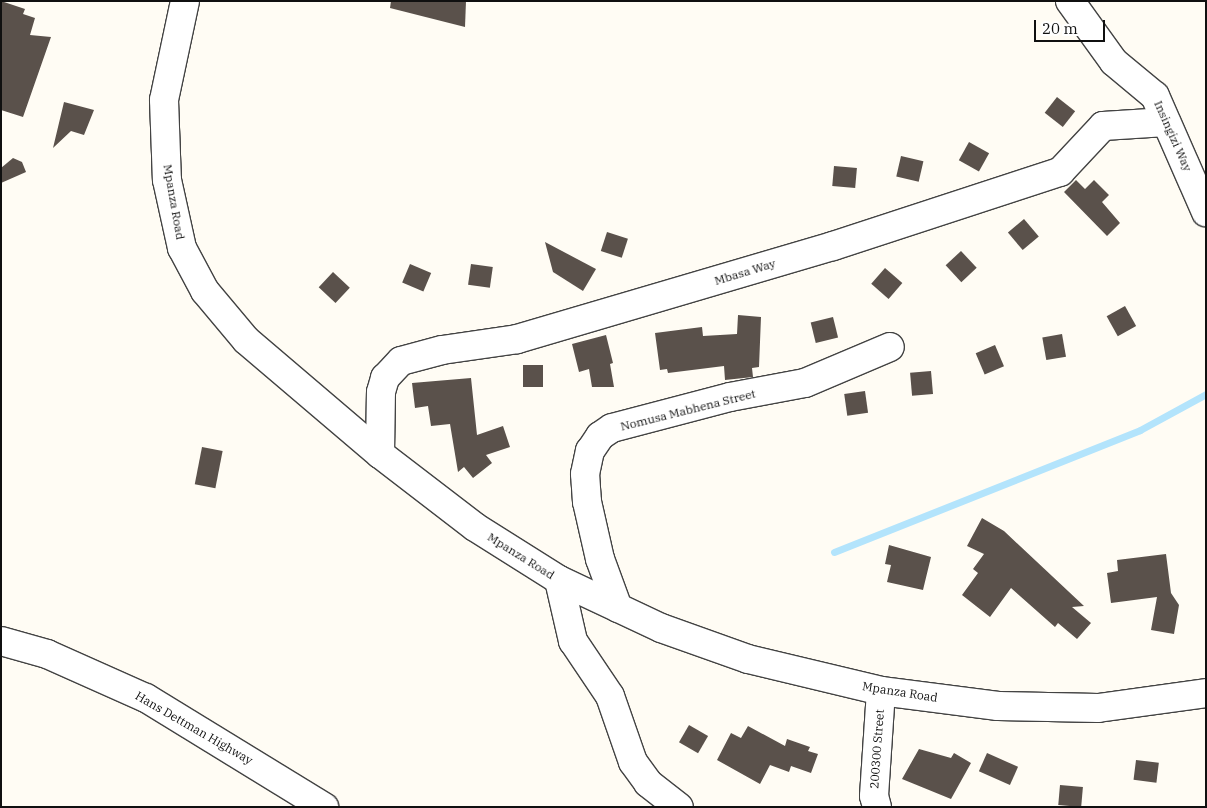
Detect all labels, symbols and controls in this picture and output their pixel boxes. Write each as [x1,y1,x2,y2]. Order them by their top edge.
scale bar [1037,10,1108,42]
text: 20 m [1042,19,1078,38]
street label: Insingizi Way [1151,98,1195,174]
street label: Mpanza Road [160,163,188,241]
street label: Mbasa Way [713,256,777,288]
street label: Nomusa Mabhena Street [619,386,757,434]
street label: Mpanza Road [485,530,557,582]
street label: Mpanza Road [861,679,939,705]
street label: Hans Dettman Highway [133,688,255,768]
street label: 200300 Street [867,709,887,789]

